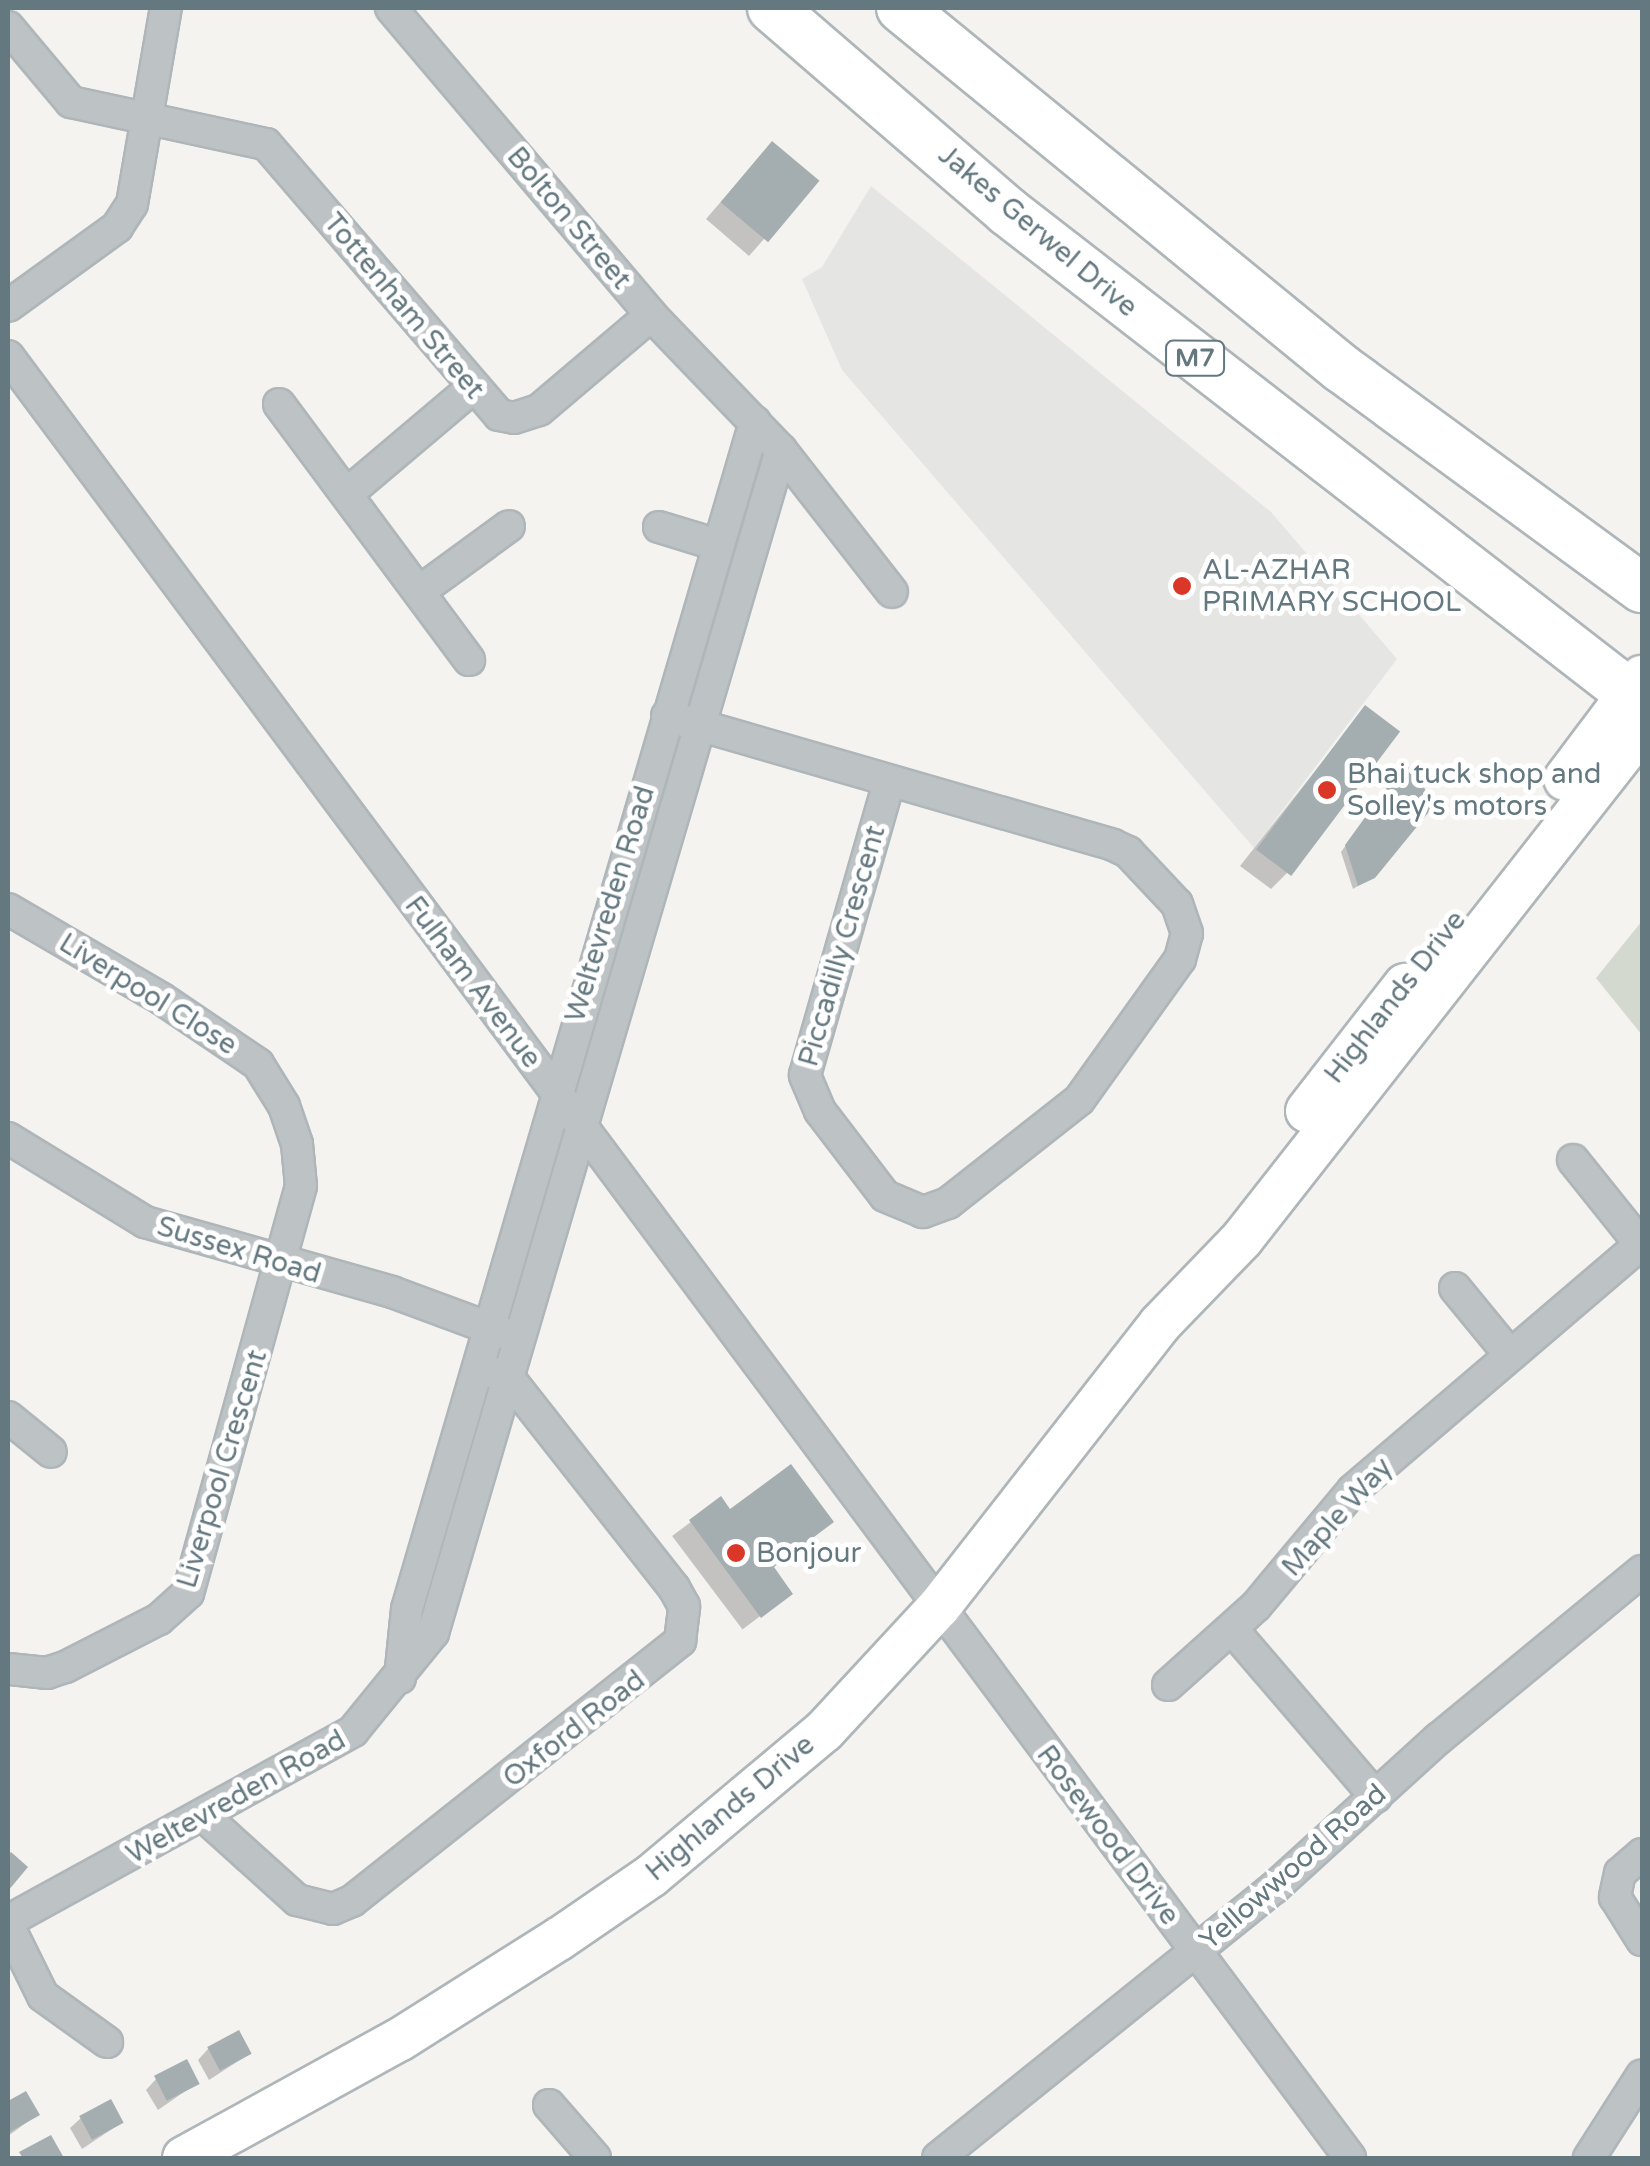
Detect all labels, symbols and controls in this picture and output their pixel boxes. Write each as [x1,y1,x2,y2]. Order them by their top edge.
street label: Jakes Gerwel Drive [932,138,1144,324]
street label: Bolton Street [500,140,638,296]
street label: Tottenham Street [317,206,491,406]
road number: M7 [1165,338,1225,378]
place label: AL-AZHAR PRIMARY SCHOOL [1202,553,1461,619]
marker: AL-AZHAR PRIMARY SCHOOL [1171,575,1193,597]
place label: Bhai tuck shop and Solley's motors [1347,757,1601,823]
marker: Bhai tuck shop and Solley's motors [1316,779,1338,801]
street label: Weltevreden Road [558,782,662,1026]
street label: Piccadilly Crescent [792,822,892,1070]
street label: Fulham Avenue [398,890,548,1074]
street label: Highlands Drive [1317,904,1473,1090]
street label: Liverpool Close [53,926,243,1062]
street label: Sussex Road [153,1209,325,1291]
street label: Liverpool Crescent [170,1346,274,1592]
street label: Maple Way [1275,1451,1399,1583]
place label: Bonjour [756,1536,861,1570]
marker: Bonjour [725,1542,747,1564]
street label: Oxford Road [496,1663,652,1795]
street label: Weltevreden Road [121,1723,351,1871]
street label: Highlands Drive [639,1728,821,1888]
street label: Rosewood Drive [1030,1739,1186,1931]
street label: Yellowwood Road [1193,1777,1393,1957]

